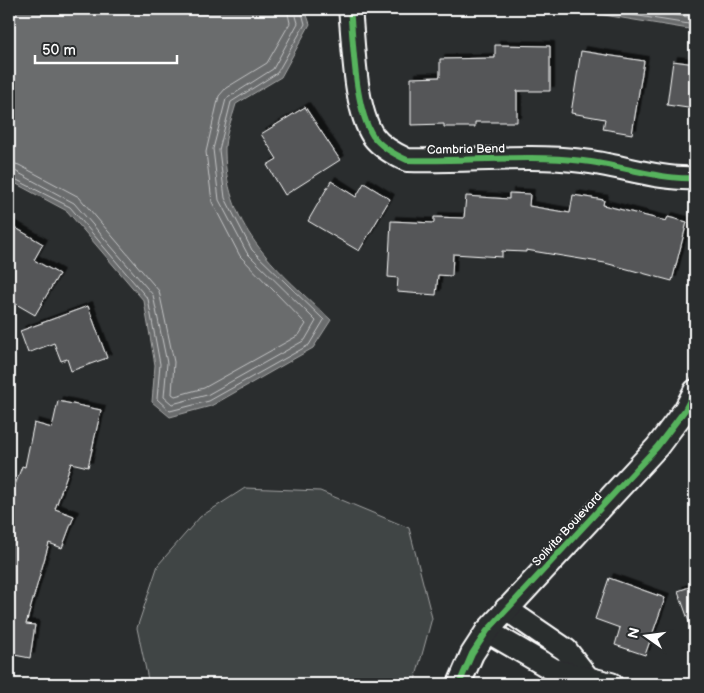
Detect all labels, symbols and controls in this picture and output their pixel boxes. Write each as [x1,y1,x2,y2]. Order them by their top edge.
scale bar [35,32,178,64]
text: 50 m [42,41,76,60]
street label: Cambria Bend [427,141,505,158]
street label: Solivita Boulevard [529,489,606,569]
north arrow [622,610,672,660]
text: N [624,626,643,640]

